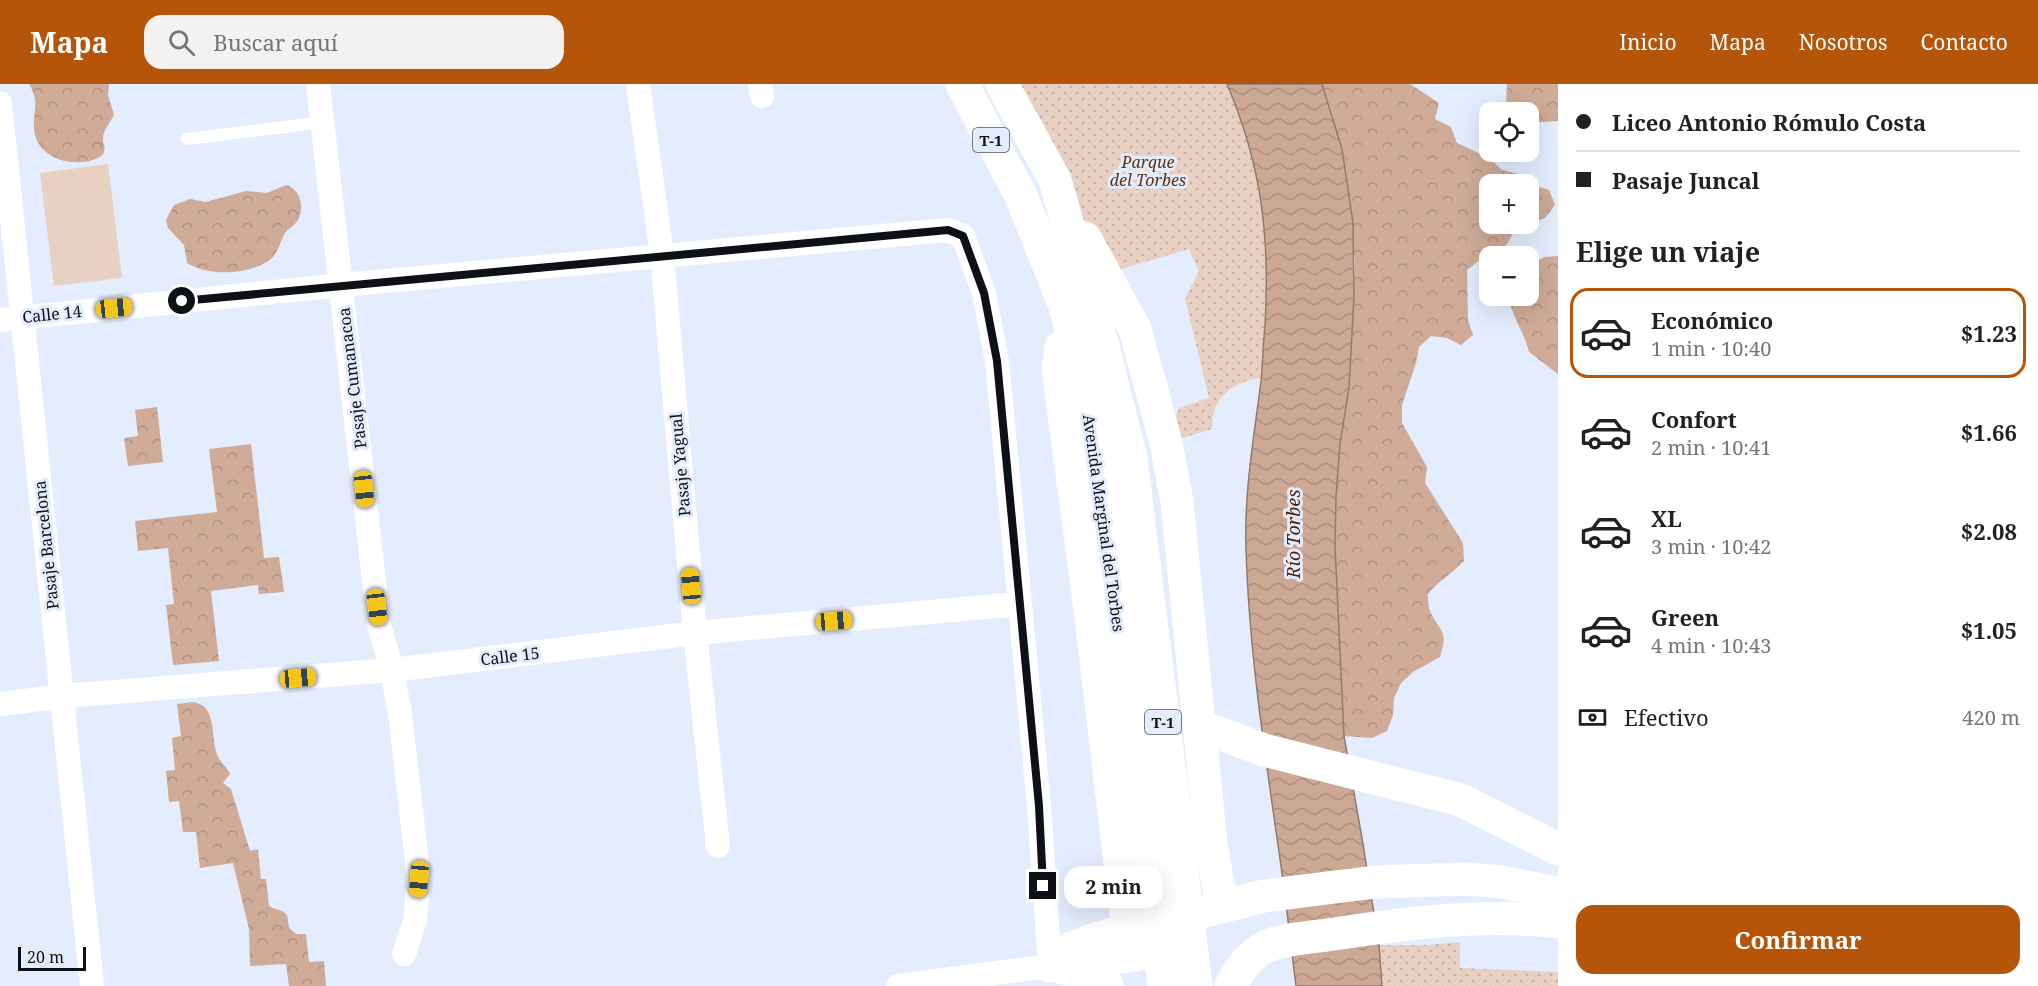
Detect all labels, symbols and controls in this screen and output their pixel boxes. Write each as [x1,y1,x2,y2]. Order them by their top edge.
search box [144,15,564,69]
text: Mapa [30,23,108,61]
icon: search [165,26,198,59]
text: Buscar aquí [213,27,338,57]
text: Inicio [1619,28,1677,56]
text: Mapa [1710,28,1766,56]
text: Nosotros [1799,28,1887,56]
text: Contacto [1920,28,2008,56]
map controls [1479,102,1539,306]
button: locate [1479,102,1539,162]
text: Liceo Antonio Rómulo Costa [1612,107,1926,137]
road number: T-1 [973,128,1009,152]
park label: Parque del Torbes [1110,151,1186,191]
text: Pasaje Juncal [1612,165,1760,195]
button: + [1479,174,1539,234]
text: Elige un viaje [1576,233,1760,270]
button: − [1479,246,1539,306]
route start [168,287,195,314]
car [95,297,133,319]
street label: Calle 14 [21,300,83,328]
text: Económico [1651,305,1773,335]
street label: Pasaje Cumanacoa [332,306,372,450]
icon: car [1579,306,1633,360]
text: $1.23 [1961,318,2017,348]
text: 1 min · 10:40 [1651,335,1771,362]
text: Confort [1651,404,1737,434]
icon: car [1579,405,1633,459]
street label: Pasaje Yagual [665,413,695,517]
street label: Avenida Marginal del Torbes [1078,413,1130,633]
text: $1.66 [1961,417,2017,447]
text: 2 min · 10:41 [1651,434,1771,461]
car [353,470,375,508]
street label: Pasaje Barcelona [28,480,64,610]
water label: Río Torbes [1281,489,1305,580]
text: XL [1651,503,1682,533]
icon: car [1579,504,1633,558]
text: $2.08 [1961,516,2017,546]
text: 3 min · 10:42 [1651,533,1771,560]
car [680,567,702,605]
car [366,588,388,626]
text: Green [1651,602,1719,632]
icon: car [1579,603,1633,657]
car [815,610,853,632]
text: $1.05 [1961,615,2017,645]
text: 4 min · 10:43 [1651,632,1771,659]
street label: Calle 15 [479,641,541,671]
car [279,667,317,689]
icon: cash [1576,701,1609,734]
text: Efectivo [1624,702,1709,732]
text: 420 m [1962,704,2020,731]
road number: T-1 [1145,710,1181,734]
car [408,860,430,898]
callout: 2 min [1064,865,1163,907]
route end [1029,872,1056,899]
text: 2 min [1085,873,1142,900]
button: Confirmar [1576,905,2020,974]
scale bar [18,944,86,972]
text: 20 m [27,946,64,968]

